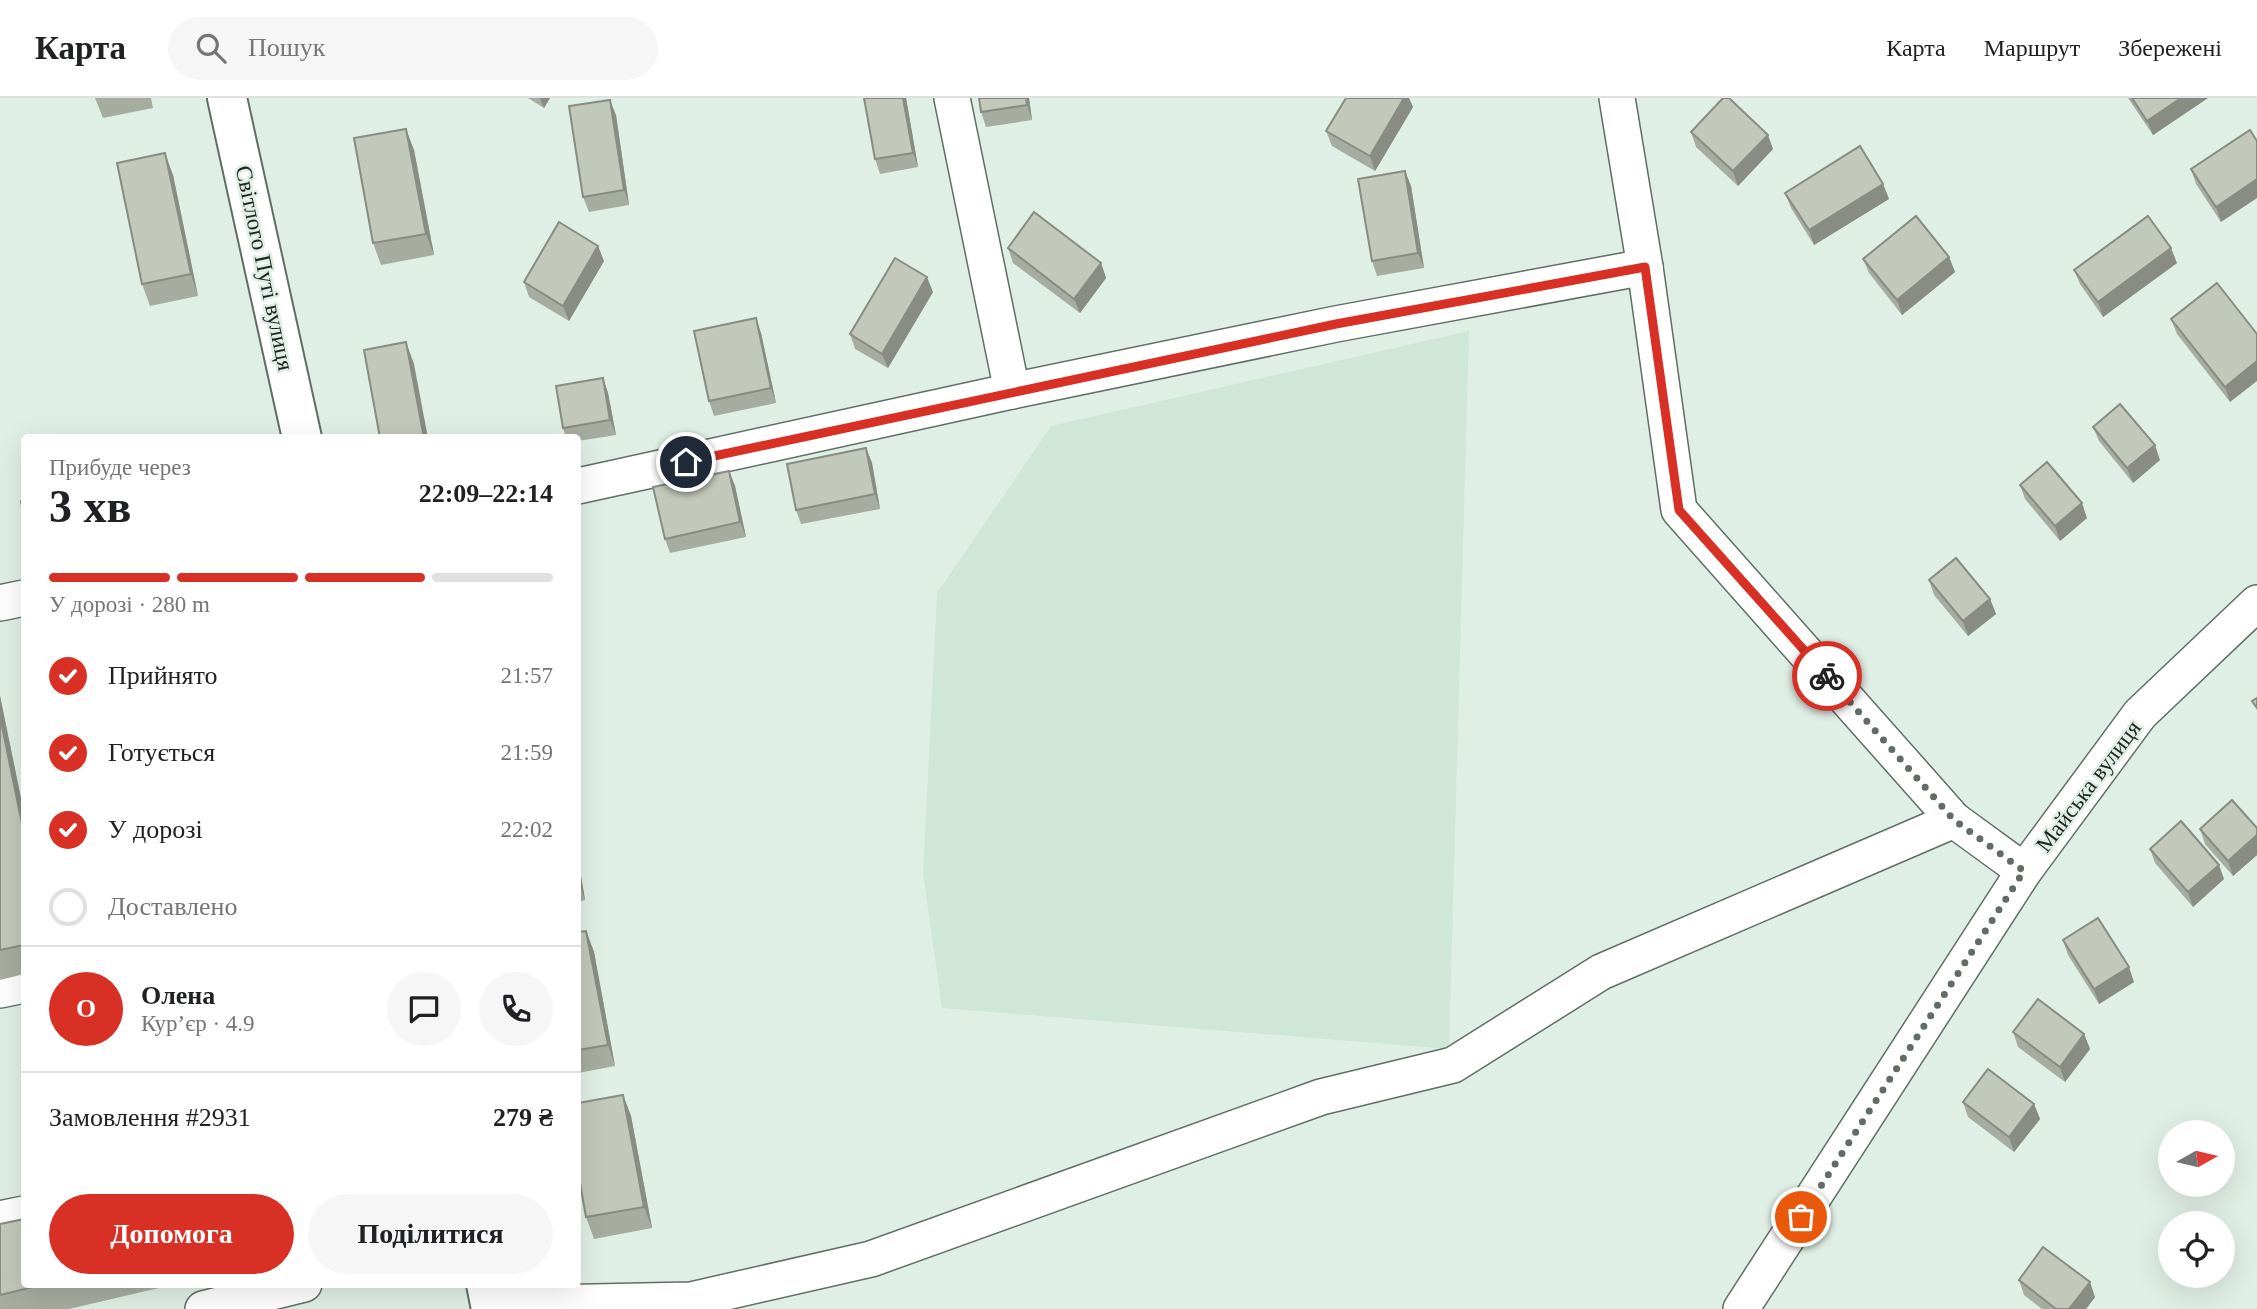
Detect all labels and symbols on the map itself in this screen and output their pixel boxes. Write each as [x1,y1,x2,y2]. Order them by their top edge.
street label: Світлого Путі вулиця [231,163,299,373]
pin [656,432,716,492]
courier [1792,641,1862,711]
street label: Майська вулиця [2031,715,2146,857]
north arrow [2158,1120,2235,1197]
pin [1771,1187,1831,1247]

